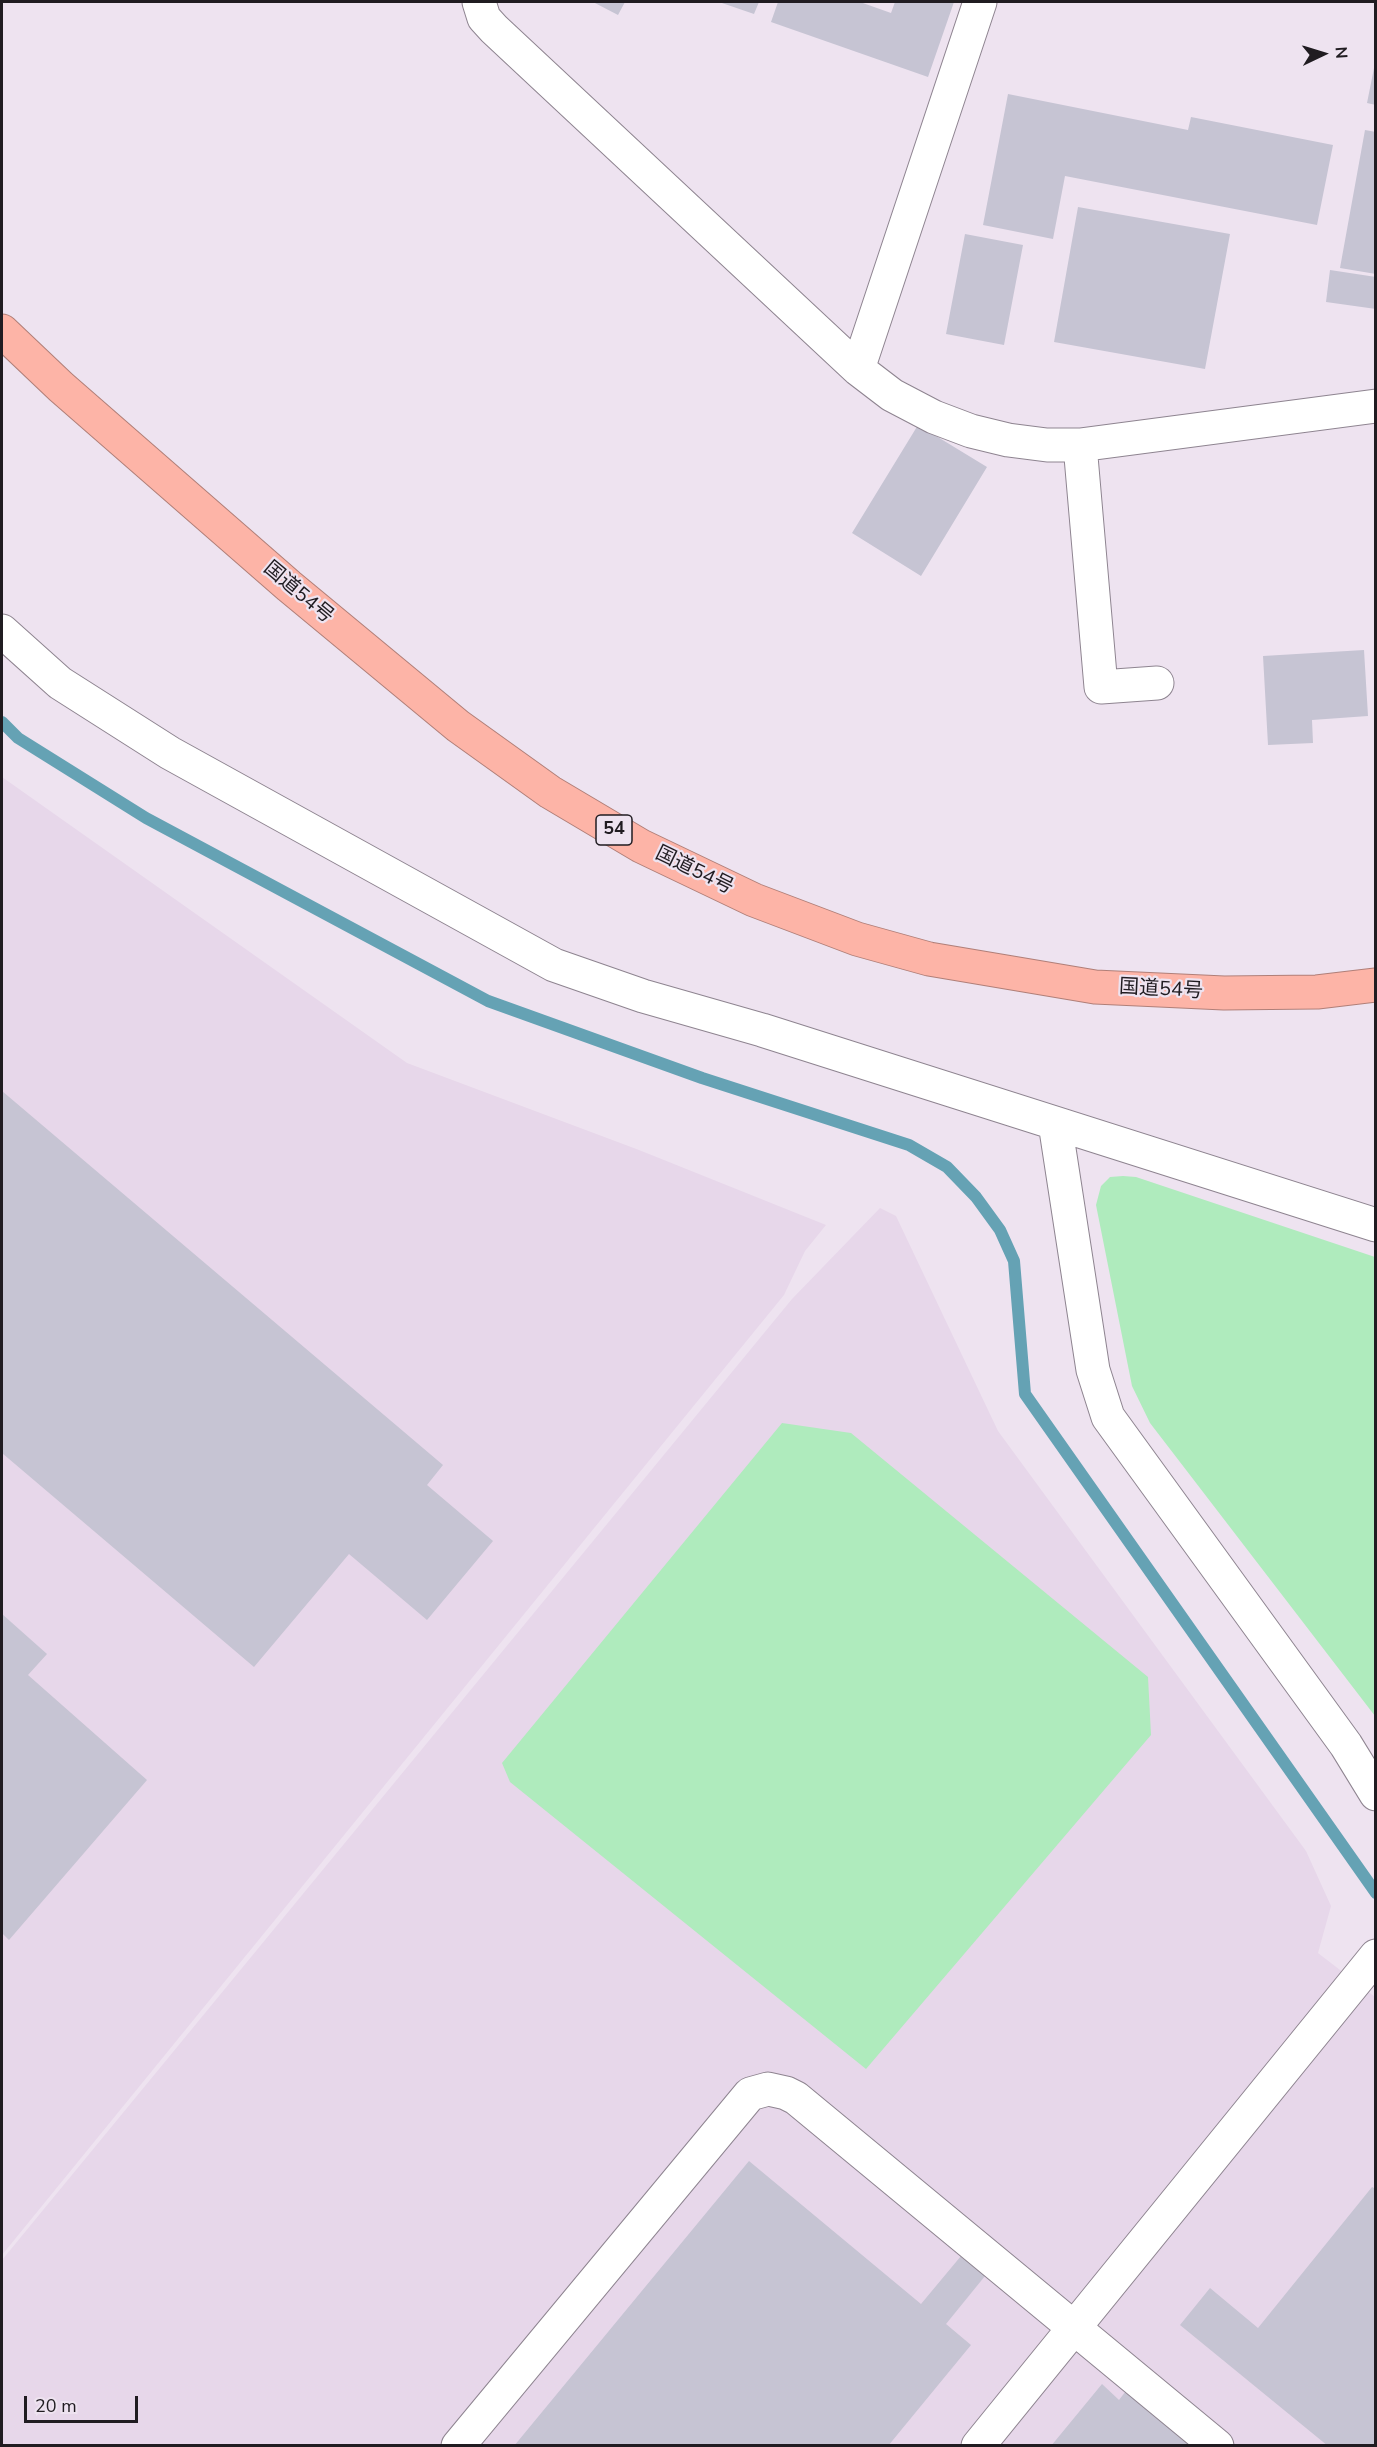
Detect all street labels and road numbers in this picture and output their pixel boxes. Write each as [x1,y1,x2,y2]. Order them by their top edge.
street label: 国道54号 [258,557,338,629]
road number: 54 [596,815,632,845]
street label: 国道54号 [651,842,737,900]
street label: 国道54号 [1118,976,1204,1004]

